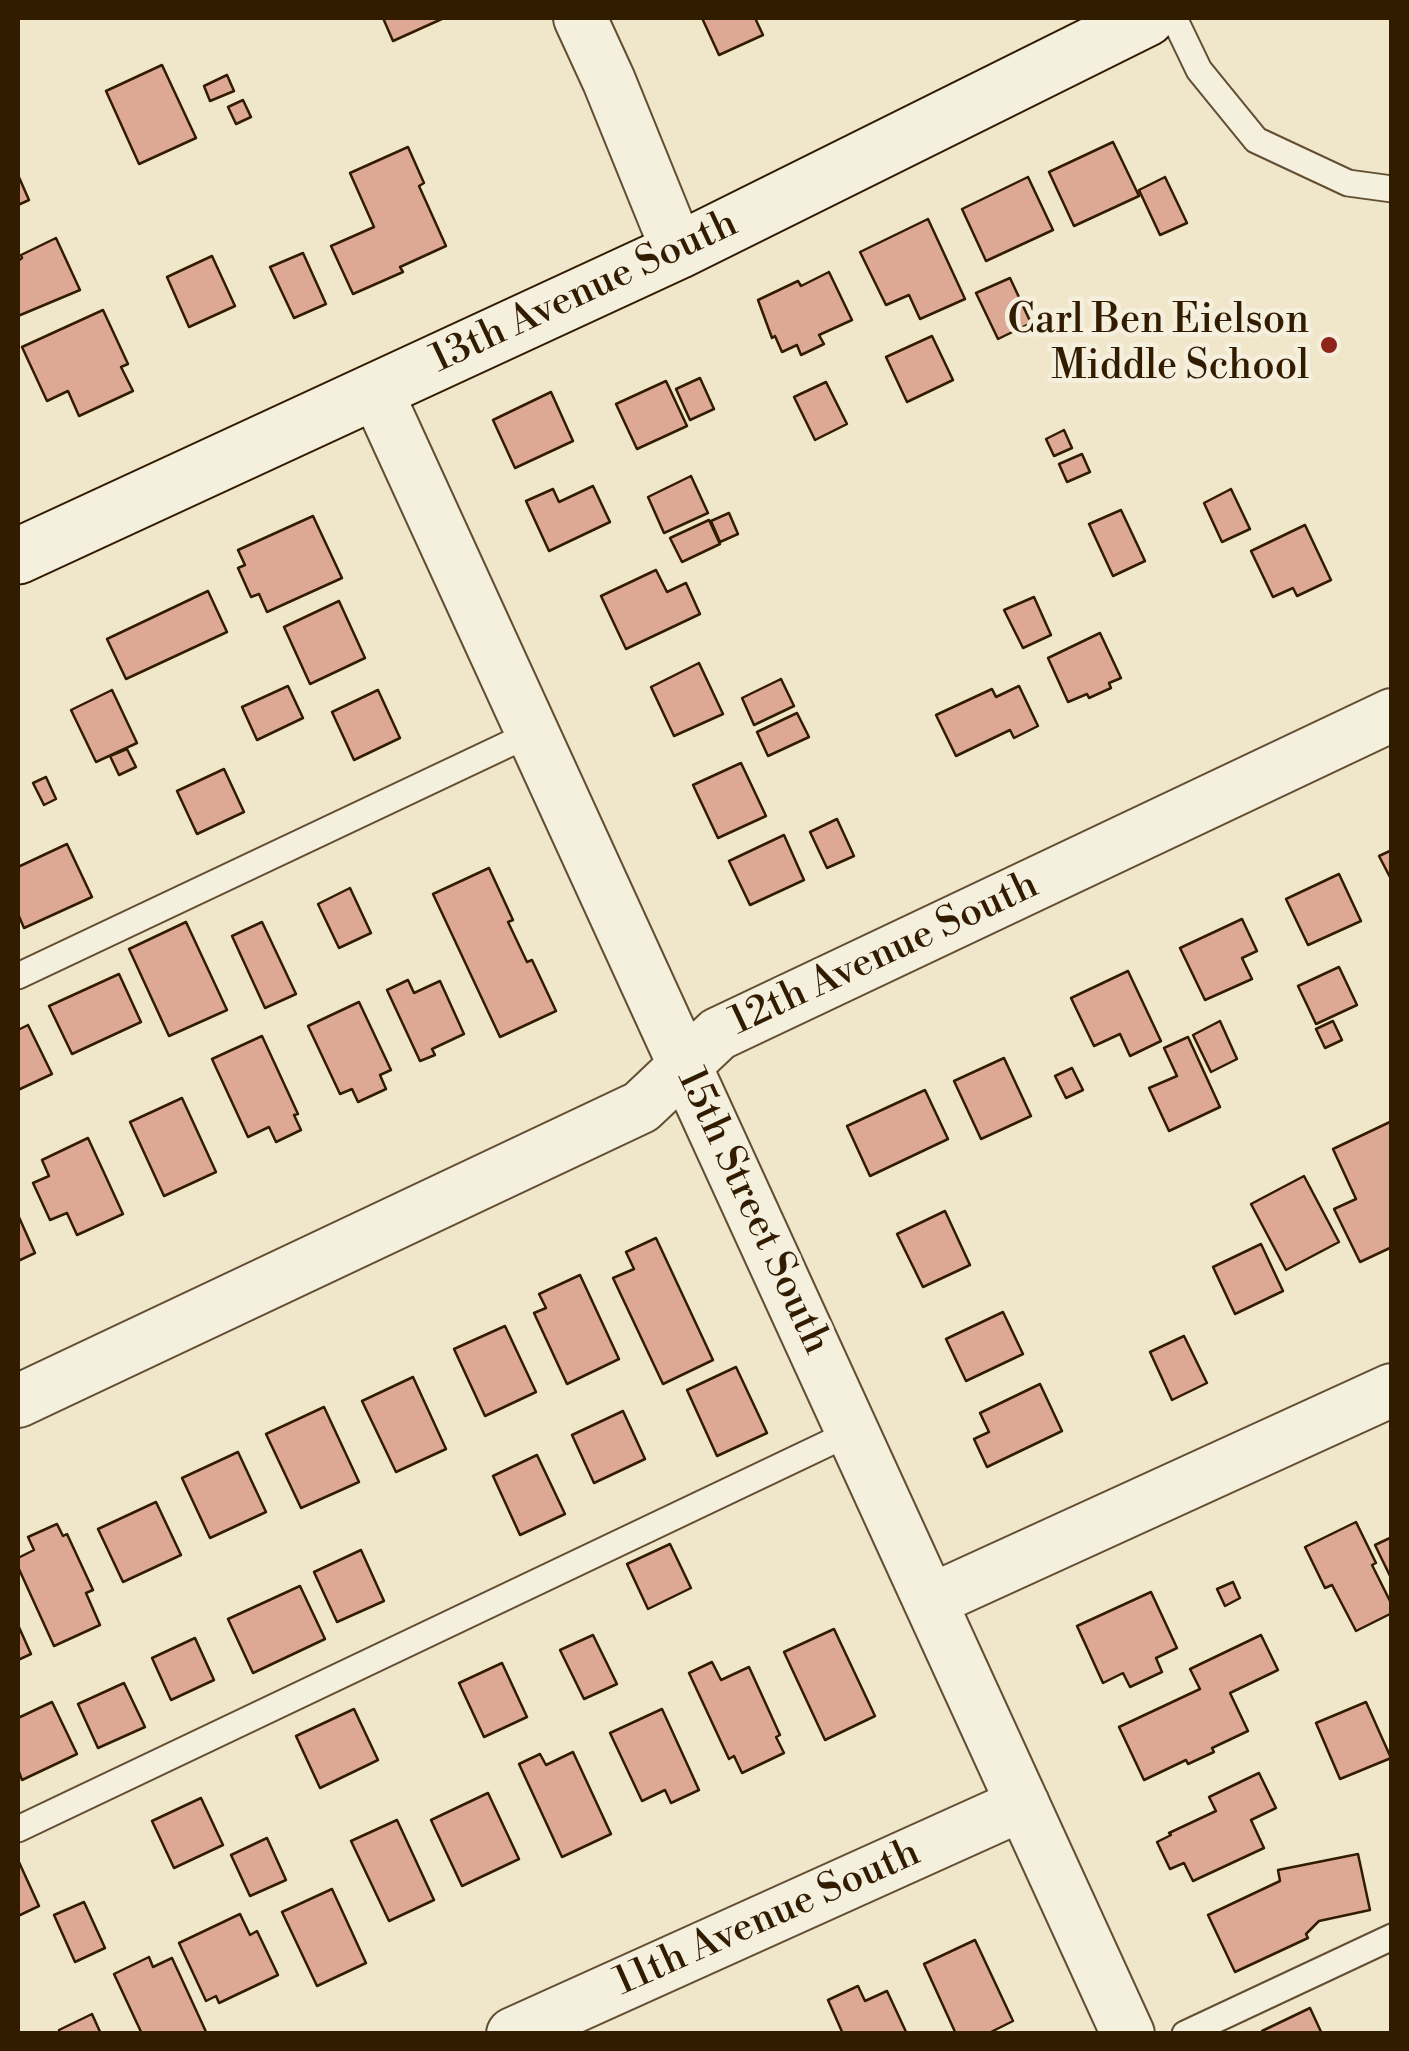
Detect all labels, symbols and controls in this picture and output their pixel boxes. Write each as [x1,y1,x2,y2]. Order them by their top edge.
street label: 13th Avenue South [424,201,746,385]
place label: Carl Ben Eielson Middle School [1007,298,1309,392]
marker: Carl Ben Eielson Middle School [1318,334,1340,356]
street label: 12th Avenue South [723,863,1047,1047]
street label: 15th Street South [665,1062,839,1362]
street label: 11th Avenue South [608,1830,928,2008]

